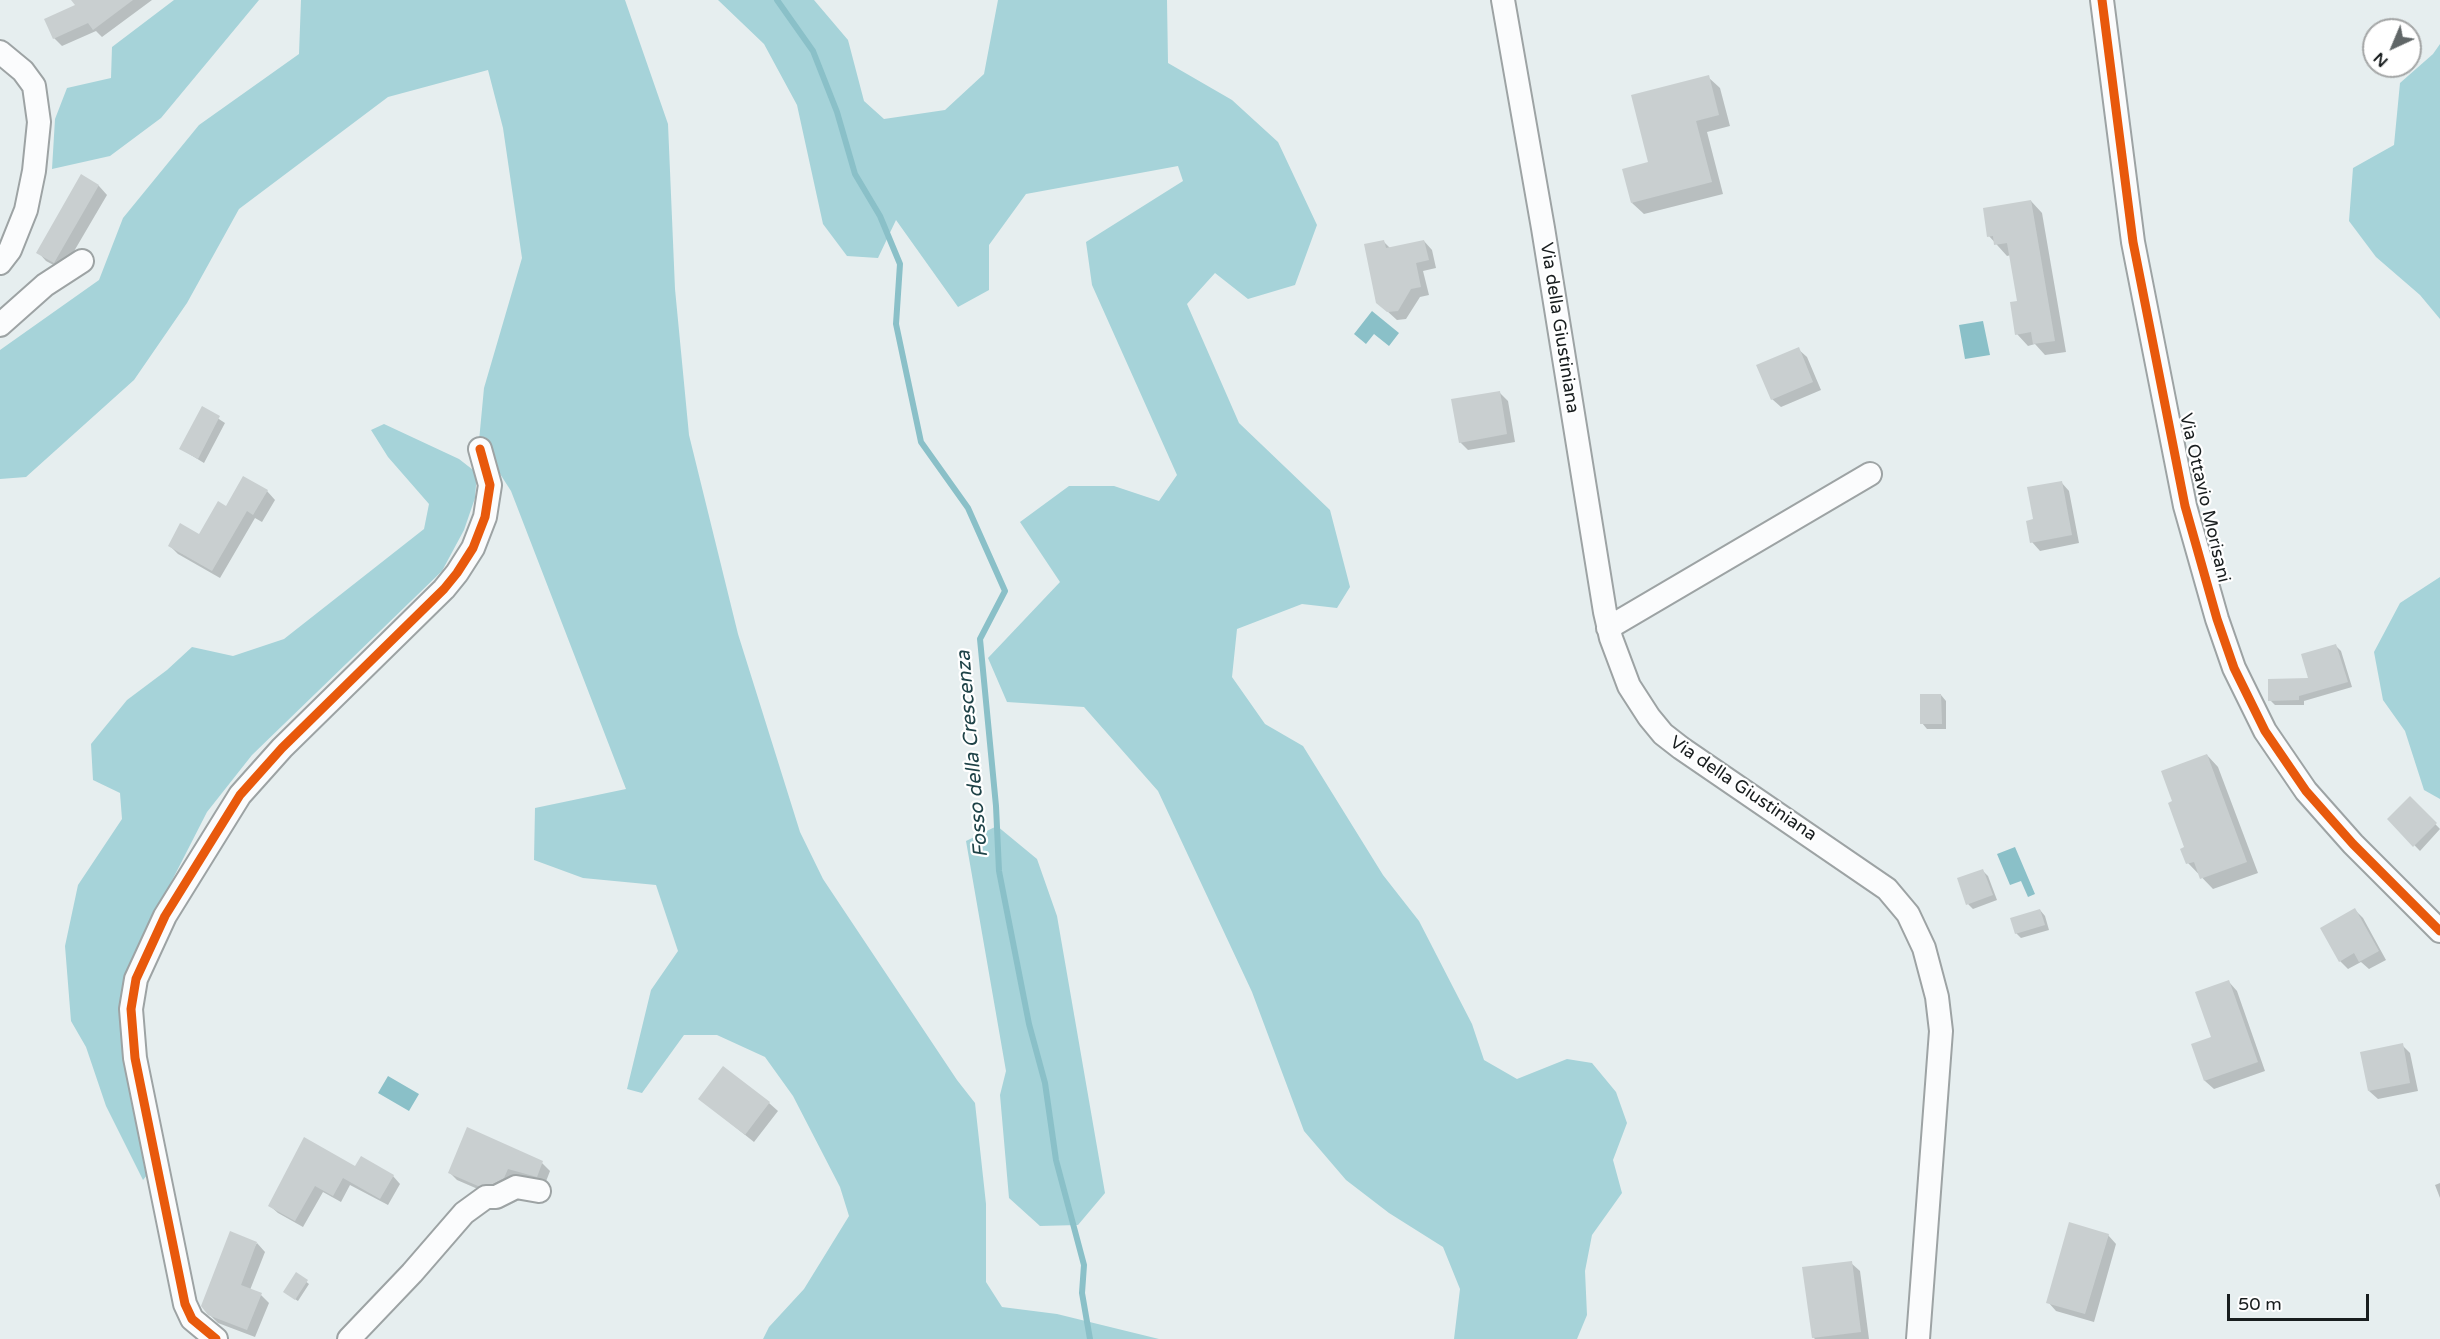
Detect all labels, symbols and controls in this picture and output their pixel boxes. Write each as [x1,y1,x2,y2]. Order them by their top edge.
north arrow [2362,18,2422,78]
text: N [2369,48,2392,71]
street label: Via della Giustiniana [1535,241,1583,415]
street label: Via Ottavio Morisani [2174,411,2234,585]
water label: Fosso della Crescenza [952,649,994,859]
street label: Via della Giustiniana [1665,732,1821,846]
scale bar [2230,1282,2372,1320]
text: 50 m [2238,1293,2282,1315]

